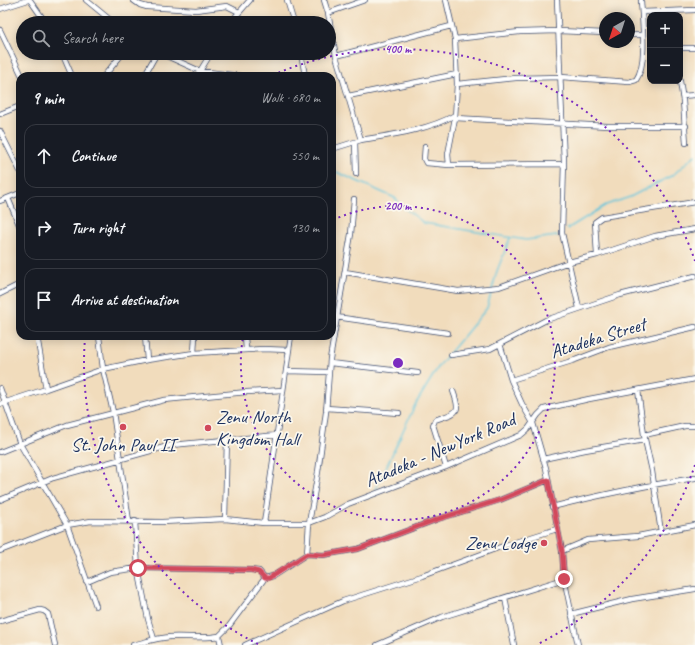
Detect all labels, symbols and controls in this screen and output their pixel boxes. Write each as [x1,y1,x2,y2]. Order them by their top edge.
north arrow [599,12,635,48]
map controls [647,12,683,84]
button: + [647,12,683,48]
search box [16,16,336,60]
icon: search [30,27,52,49]
text: Search here [62,29,123,48]
text: 400 m [385,41,412,57]
button: − [647,48,683,84]
text: 9 min [32,88,64,109]
text: Walk · 680 m [261,90,320,106]
icon: ahead [33,145,55,167]
text: Continue [71,147,116,166]
text: 550 m [291,148,319,164]
text: 200 m [385,198,412,214]
icon: right [33,217,55,239]
text: Turn right [71,219,124,238]
text: 130 m [291,220,319,236]
icon: arrive [33,289,55,311]
text: Arrive at destination [71,291,178,310]
street label: Atadeka Street [547,311,651,364]
centre of rings [391,356,405,370]
place label: Zenu North Kingdom Hall [216,405,303,451]
street label: Atadeka - NewYork Road [361,406,522,492]
marker: St. John Paul II [118,422,128,432]
marker: Zenu North Kingdom Hall [203,423,213,433]
place label: St. John Paul II [71,433,180,457]
place label: Zenu Lodge [465,531,538,555]
marker: Zenu Lodge [539,538,549,548]
route start [129,559,147,577]
route end [555,570,573,588]

